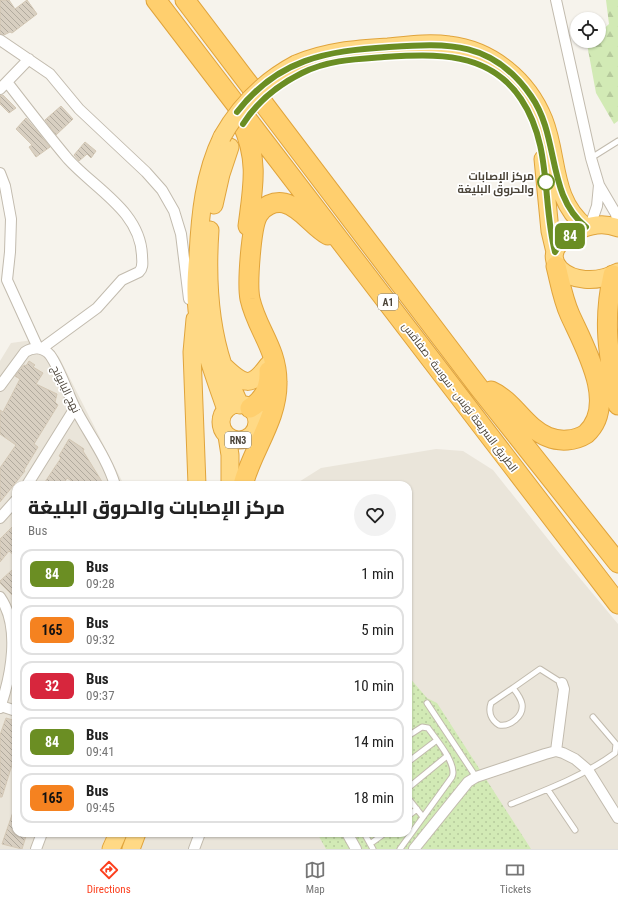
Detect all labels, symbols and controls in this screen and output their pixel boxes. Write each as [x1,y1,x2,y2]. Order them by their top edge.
map controls [570,12,606,48]
button: locate [570,12,606,48]
place label: مركز الإصابات والحروق البليغة [458,170,534,197]
marker: مركز الإصابات والحروق البليغة [537,173,555,191]
line badge: 84 [552,223,588,249]
text: 84 [563,228,577,244]
road number: A1 [378,294,398,310]
street label: الطريق السريعة تونس - سوسة - صفاقس [399,320,520,475]
street label: نهج البابونج [48,363,83,416]
road number: RN3 [225,432,251,448]
button: heart [354,494,396,536]
text: مركز الإصابات والحروق البليغة [28,496,285,519]
text: Bus [28,523,47,538]
text: Bus [86,558,109,576]
text: 1 min [361,565,394,583]
text: 84 [45,566,59,582]
text: 09:28 [86,576,115,591]
text: Bus [86,614,109,632]
text: 5 min [361,621,394,639]
text: 165 [41,622,63,638]
text: 09:32 [86,632,115,647]
text: Bus [86,670,109,688]
text: 10 min [354,677,394,695]
text: 32 [45,678,59,694]
text: 09:37 [86,688,115,703]
text: Bus [86,726,109,744]
text: 14 min [354,733,394,751]
text: 84 [45,734,59,750]
text: 09:41 [86,744,115,759]
text: Bus [86,782,109,800]
text: 18 min [354,789,394,807]
text: 165 [41,790,63,806]
text: 09:45 [86,800,115,815]
tab: Directions [87,859,131,896]
tab: Map [304,859,326,896]
tab: Tickets [500,859,531,896]

